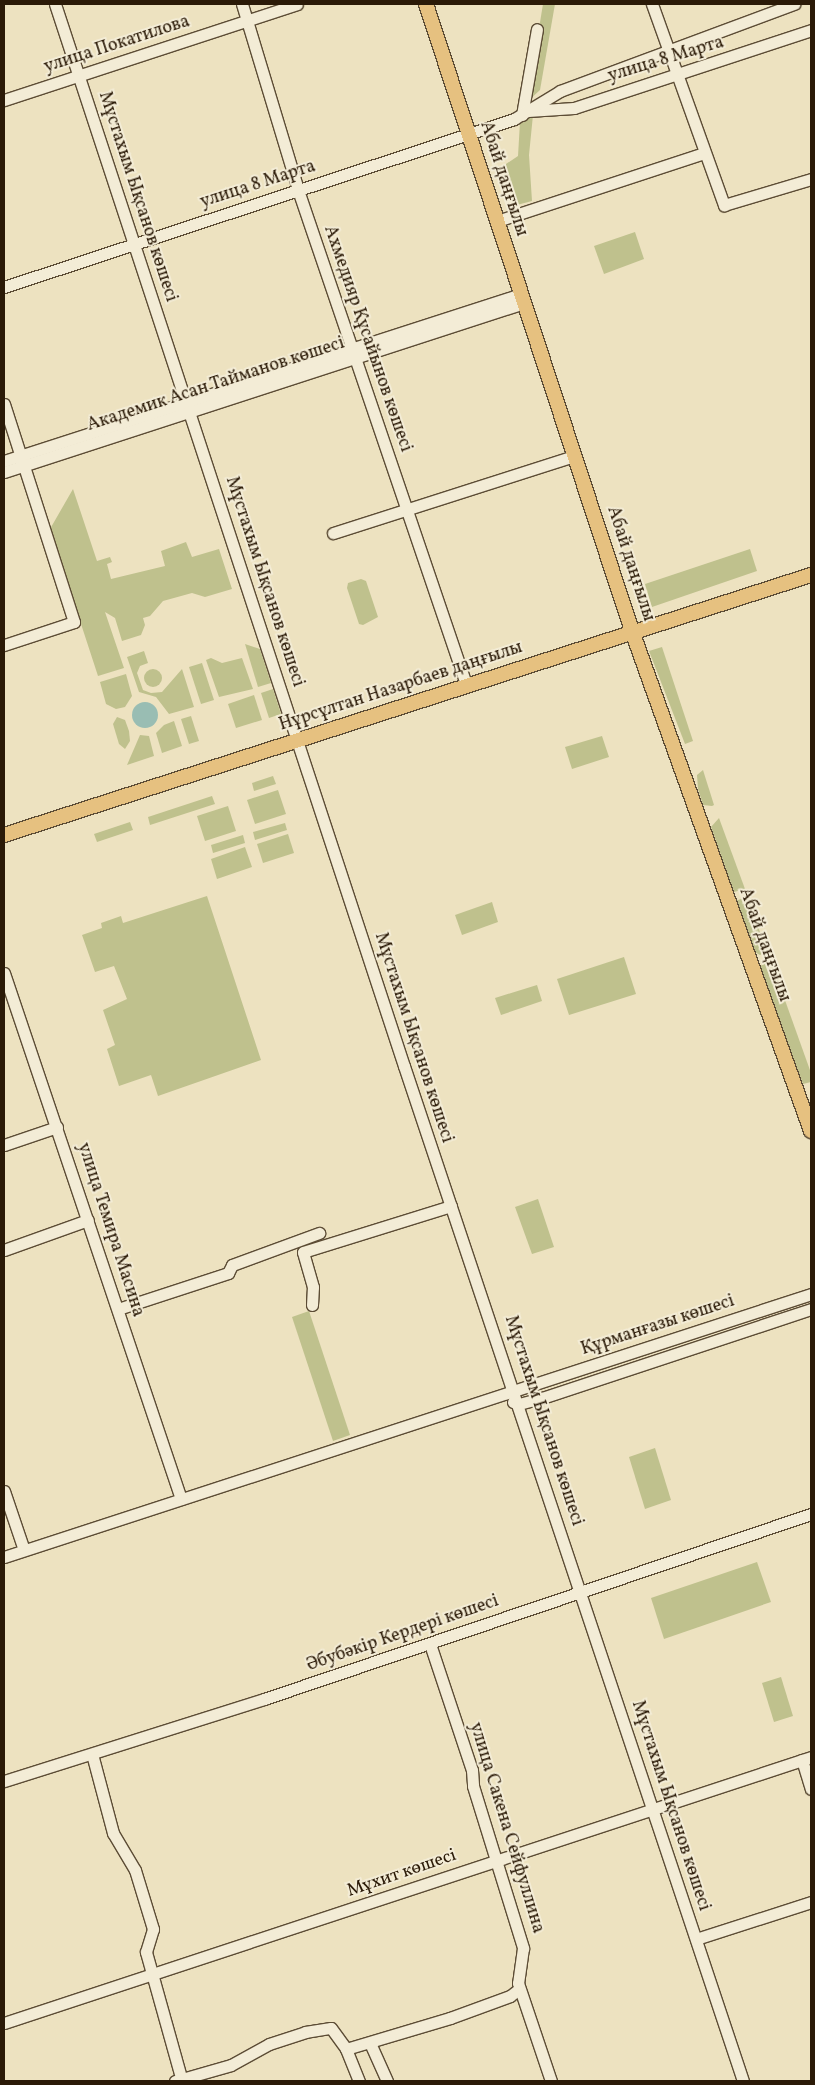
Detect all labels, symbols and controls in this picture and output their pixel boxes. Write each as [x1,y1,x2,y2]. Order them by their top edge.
street label: улица Покатилова [41,11,193,79]
street label: улица 8 Марта [606,32,726,88]
street label: Мұстахым Ықсанов көшесі [93,89,181,305]
street label: Абай даңғылы [474,119,532,239]
street label: улица 8 Марта [198,156,318,214]
street label: Ахмедияр Құсайынов көшесі [318,223,416,455]
street label: Академик Асан Тайманов көшесі [84,333,348,437]
street label: Мұстахым Ықсанов көшесі [220,474,308,690]
street label: Абай даңғылы [601,504,659,624]
street label: Нұрсұлтан Назарбаев даңғылы [276,637,526,737]
street label: Абай даңғылы [733,885,795,1005]
street label: Мұстахым Ықсанов көшесі [369,930,457,1146]
street label: улица Темира Масина [72,1140,148,1320]
street label: Құрманғазы көшесі [578,1291,738,1361]
street label: Мұстахым Ықсанов көшесі [499,1313,587,1529]
street label: Әбубәкір Кердері көшесі [304,1591,502,1677]
street label: Мұстахым Ықсанов көшесі [626,1698,714,1914]
street label: улица Сакена Сейфуллина [464,1720,548,1936]
street label: Мұхит көшесі [345,1845,459,1903]

